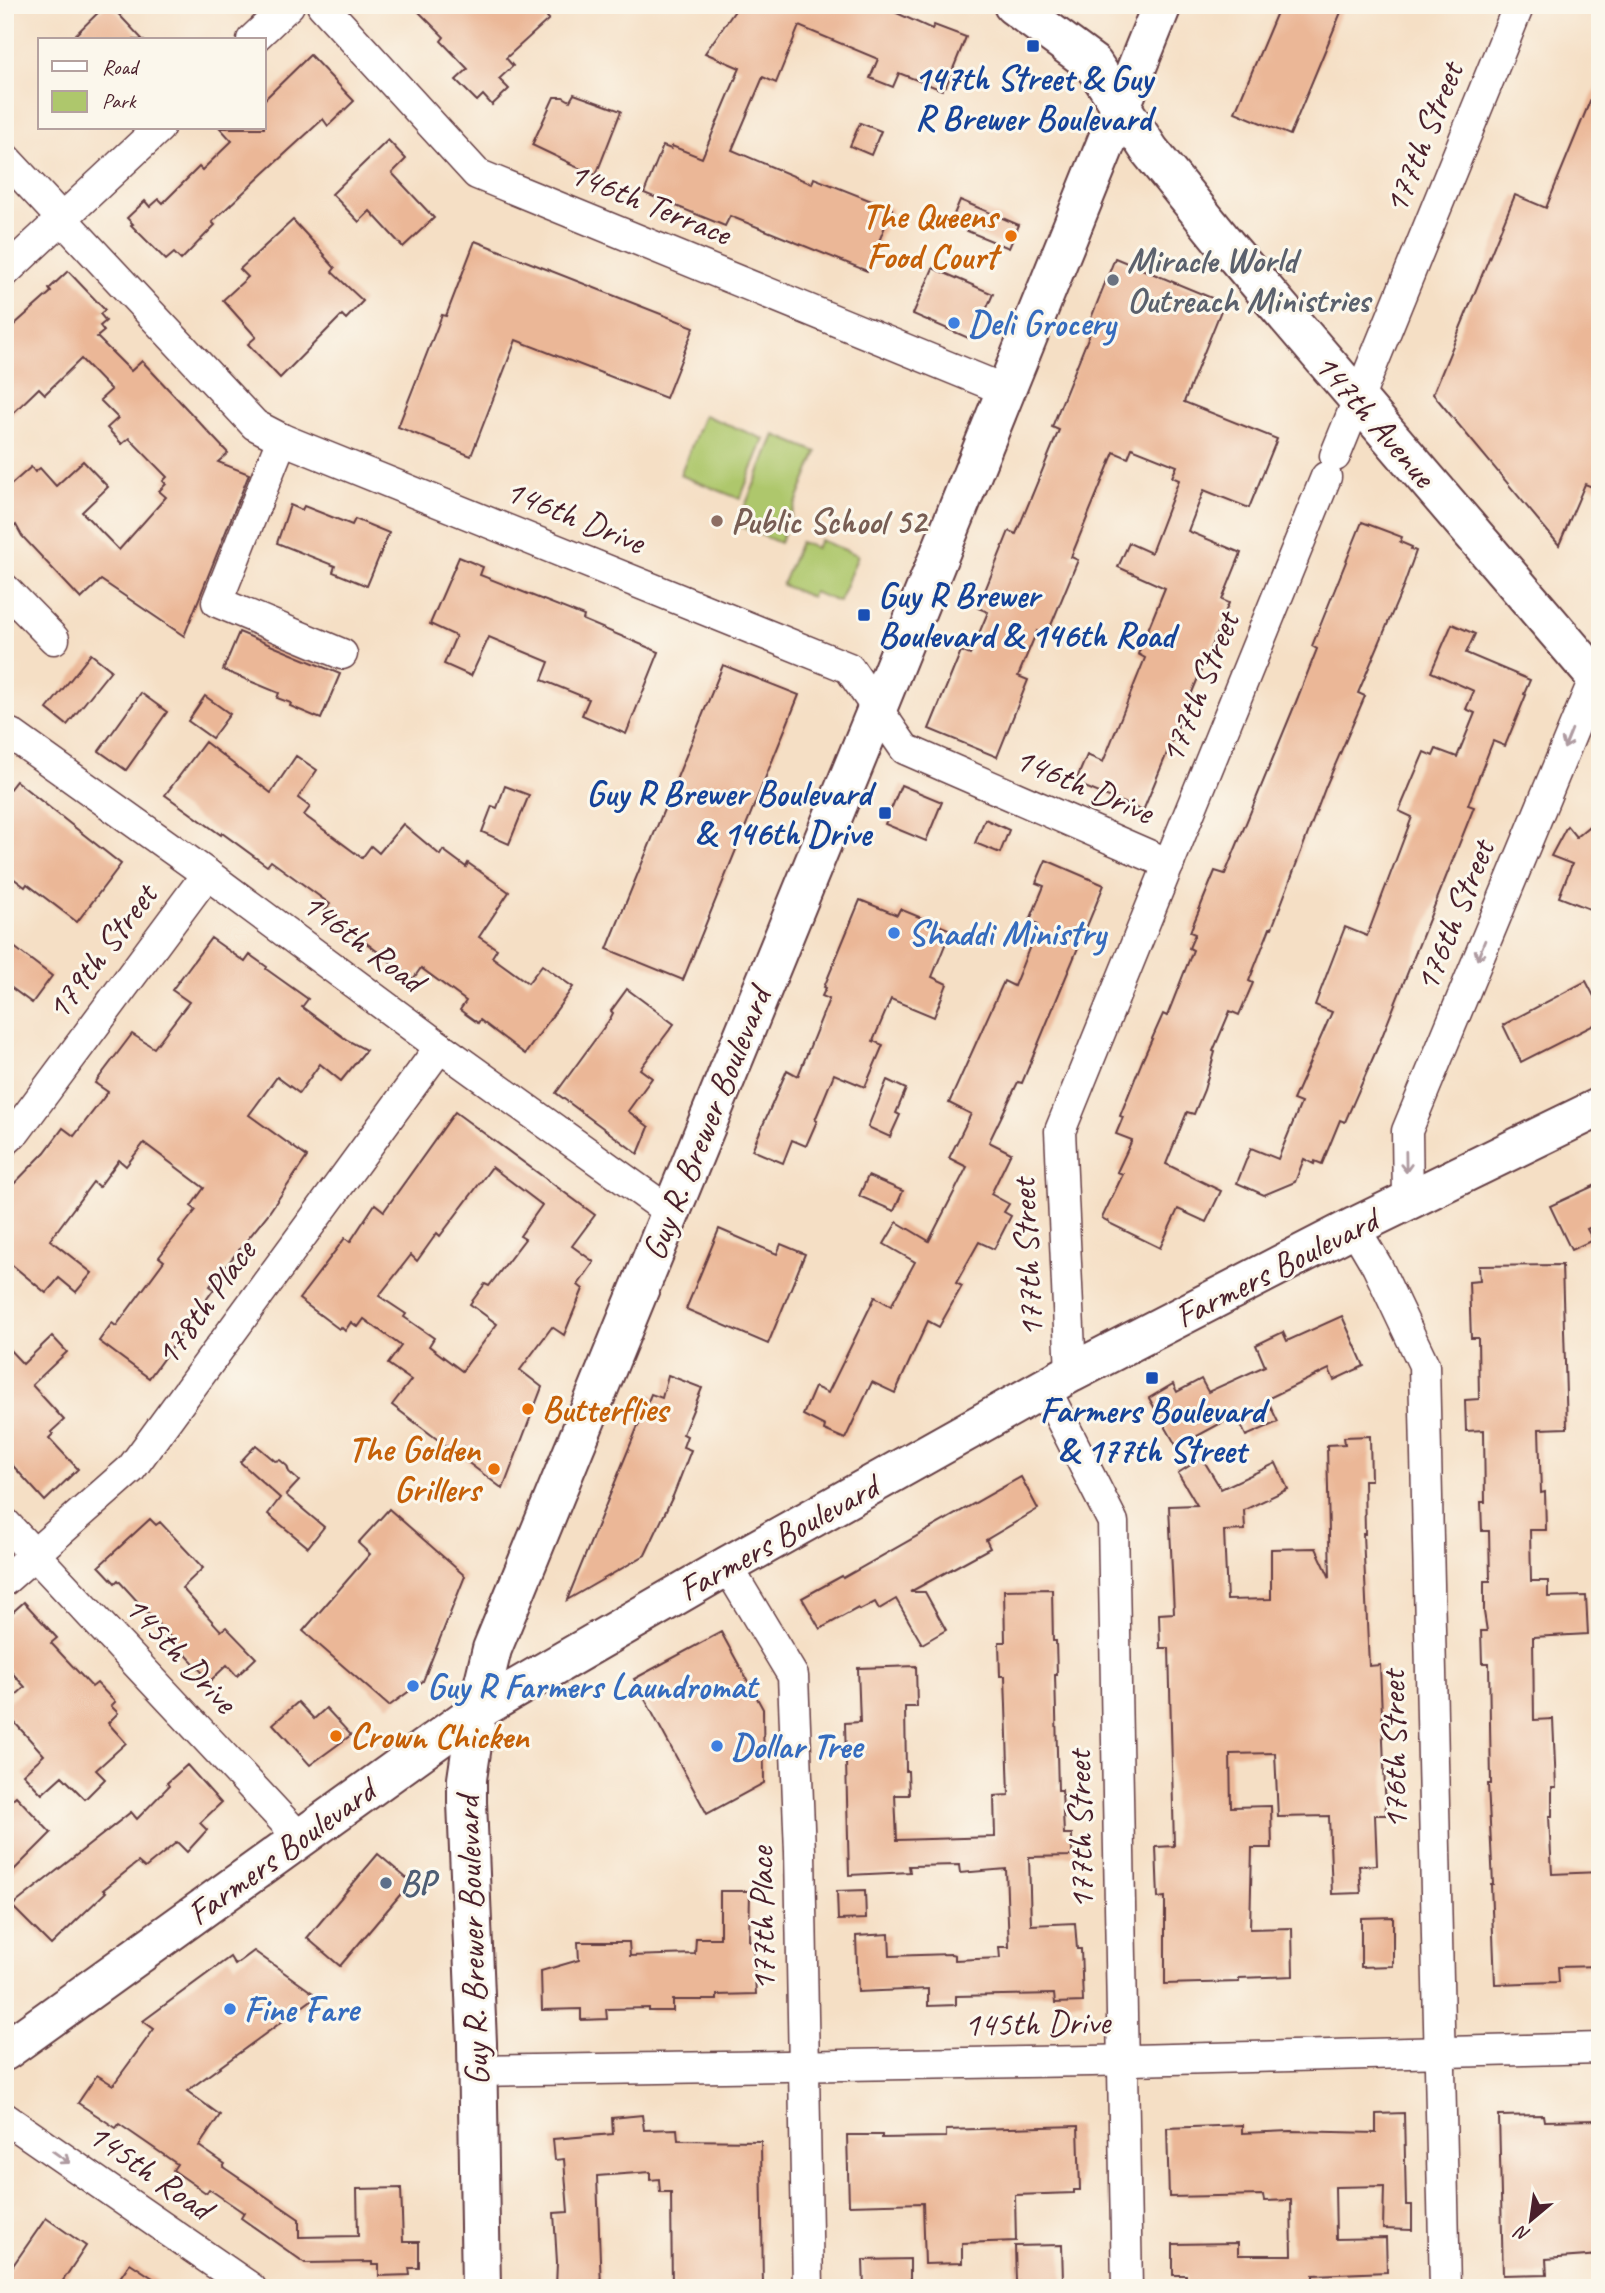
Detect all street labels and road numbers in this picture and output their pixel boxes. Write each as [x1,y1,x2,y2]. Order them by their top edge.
street label: 177th Street [1372,53,1475,220]
street label: 146th Terrace [563,150,740,257]
street label: 147th Avenue [1304,343,1447,499]
street label: 146th Drive [499,468,653,565]
street label: 177th Street [1148,603,1251,770]
street label: 146th Drive [1008,736,1162,835]
street label: 176th Street [1403,831,1506,998]
street label: 179th Street [35,872,169,1029]
street label: 146th Road [293,881,437,1006]
street label: Guy R. Brewer Boulevard [631,977,783,1267]
street label: 177th Street [1000,1174,1054,1338]
street label: Farmers Boulevard [1167,1195,1390,1338]
street label: 178th Place [144,1229,267,1375]
street label: Farmers Boulevard [670,1462,890,1611]
street label: 145th Drive [115,1585,249,1725]
street label: 176th Street [1370,1667,1418,1830]
street label: 177th Street [1056,1747,1104,1910]
street label: Farmers Boulevard [178,1766,388,1935]
street label: Guy R. Brewer Boulevard [444,1790,500,2086]
street label: 177th Place [738,1844,786,1992]
street label: 145th Drive [964,1999,1113,2047]
street label: 145th Road [79,2112,225,2233]

